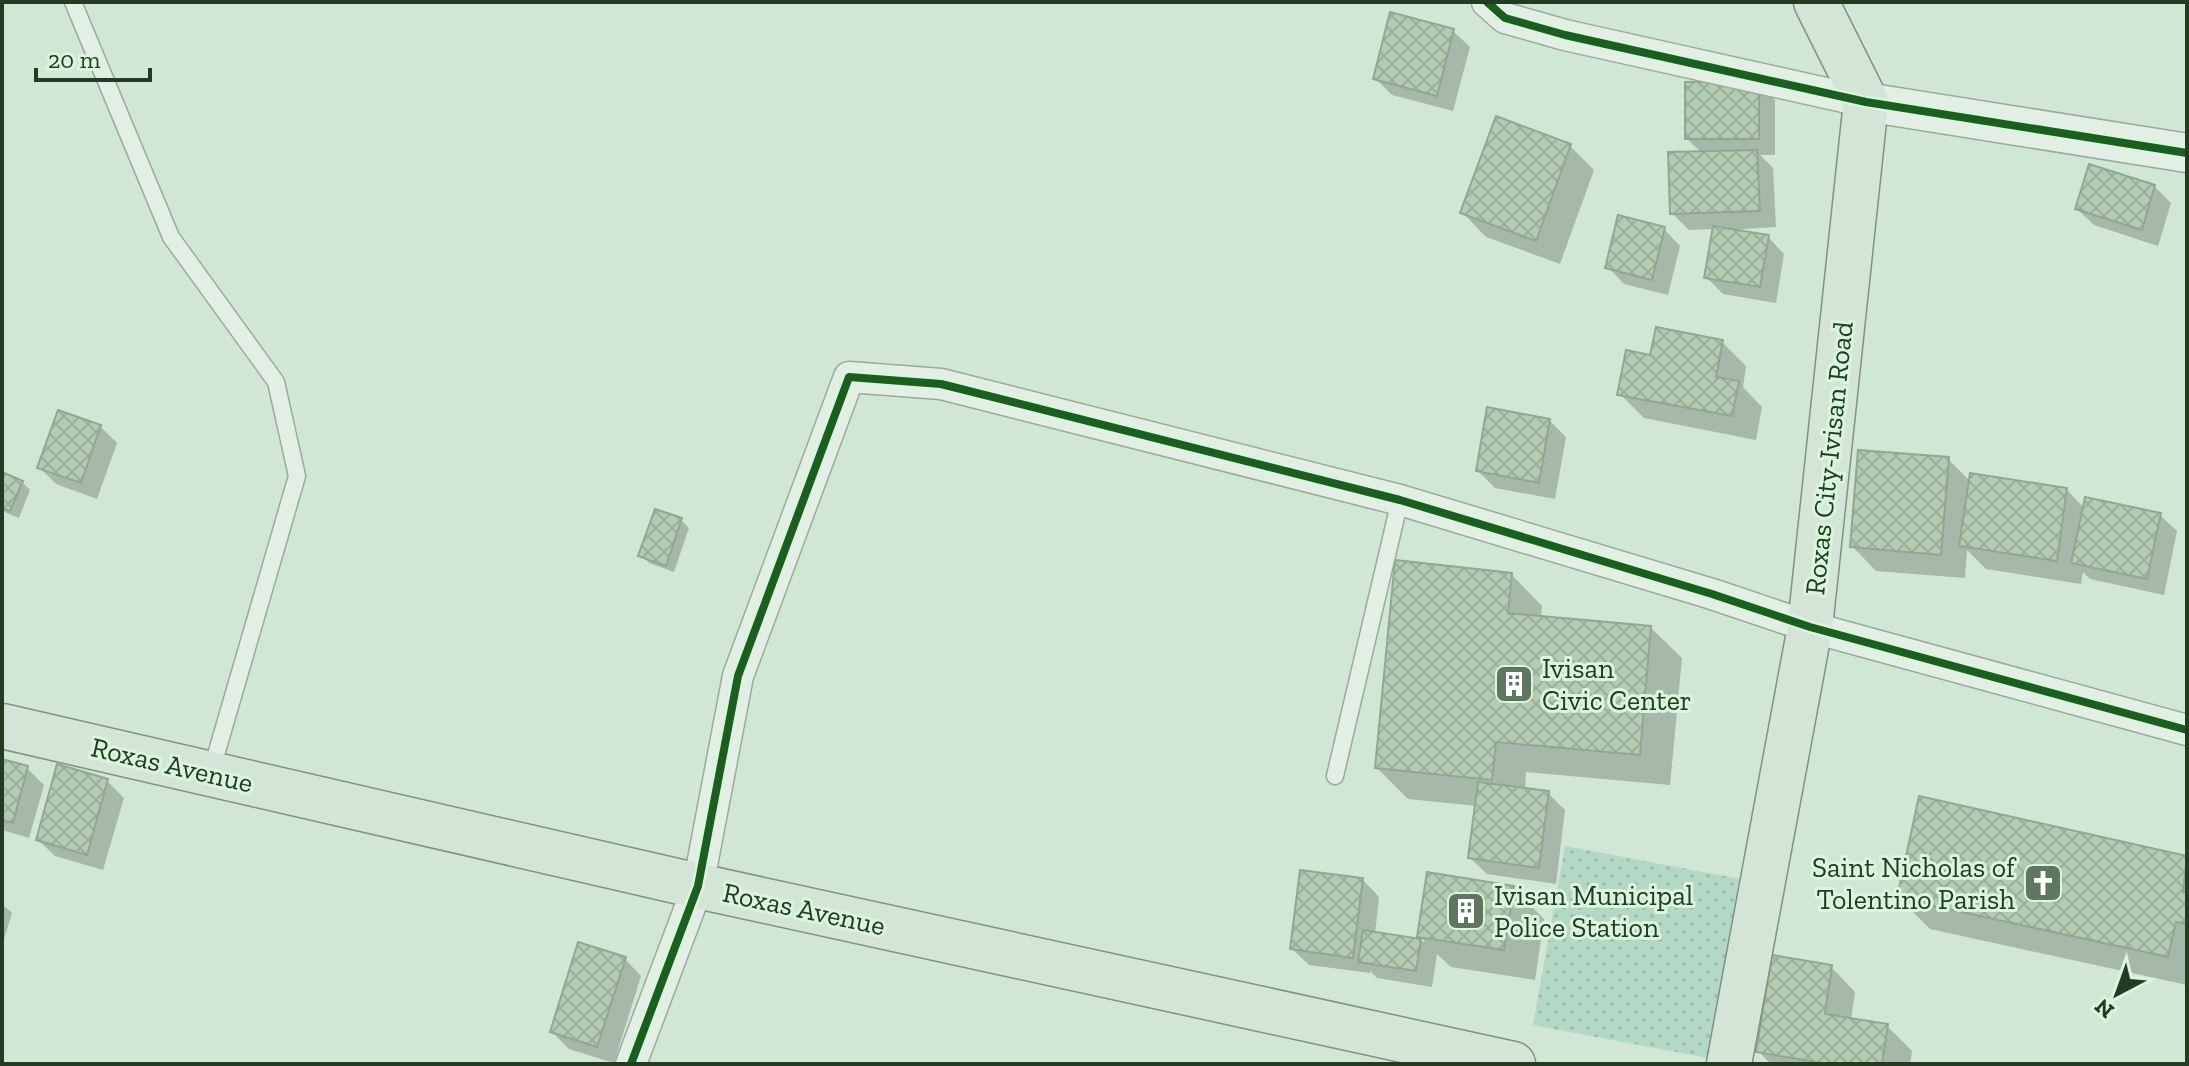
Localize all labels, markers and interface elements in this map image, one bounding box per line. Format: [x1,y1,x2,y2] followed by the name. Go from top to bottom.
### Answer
[36,32,150,82] scale bar
[48,45,101,74] text: 20 m
[1798,320,1860,596] street label: Roxas City-Ivisan Road
[1542,652,1692,717] place label: Ivisan Civic Center
[1493,663,1535,705] building icon: Ivisan Civic Center
[88,730,256,800] street label: Roxas Avenue
[1812,851,2017,916] place label: Saint Nicholas of Tolentino Parish
[2022,862,2064,904] church icon: Saint Nicholas of Tolentino Parish
[720,876,888,942] street label: Roxas Avenue
[1494,879,1693,944] place label: Ivisan Municipal Police Station
[1445,890,1487,932] building icon: Ivisan Municipal Police Station
[2077,954,2157,1034] north arrow
[2089,993,2119,1024] text: N

